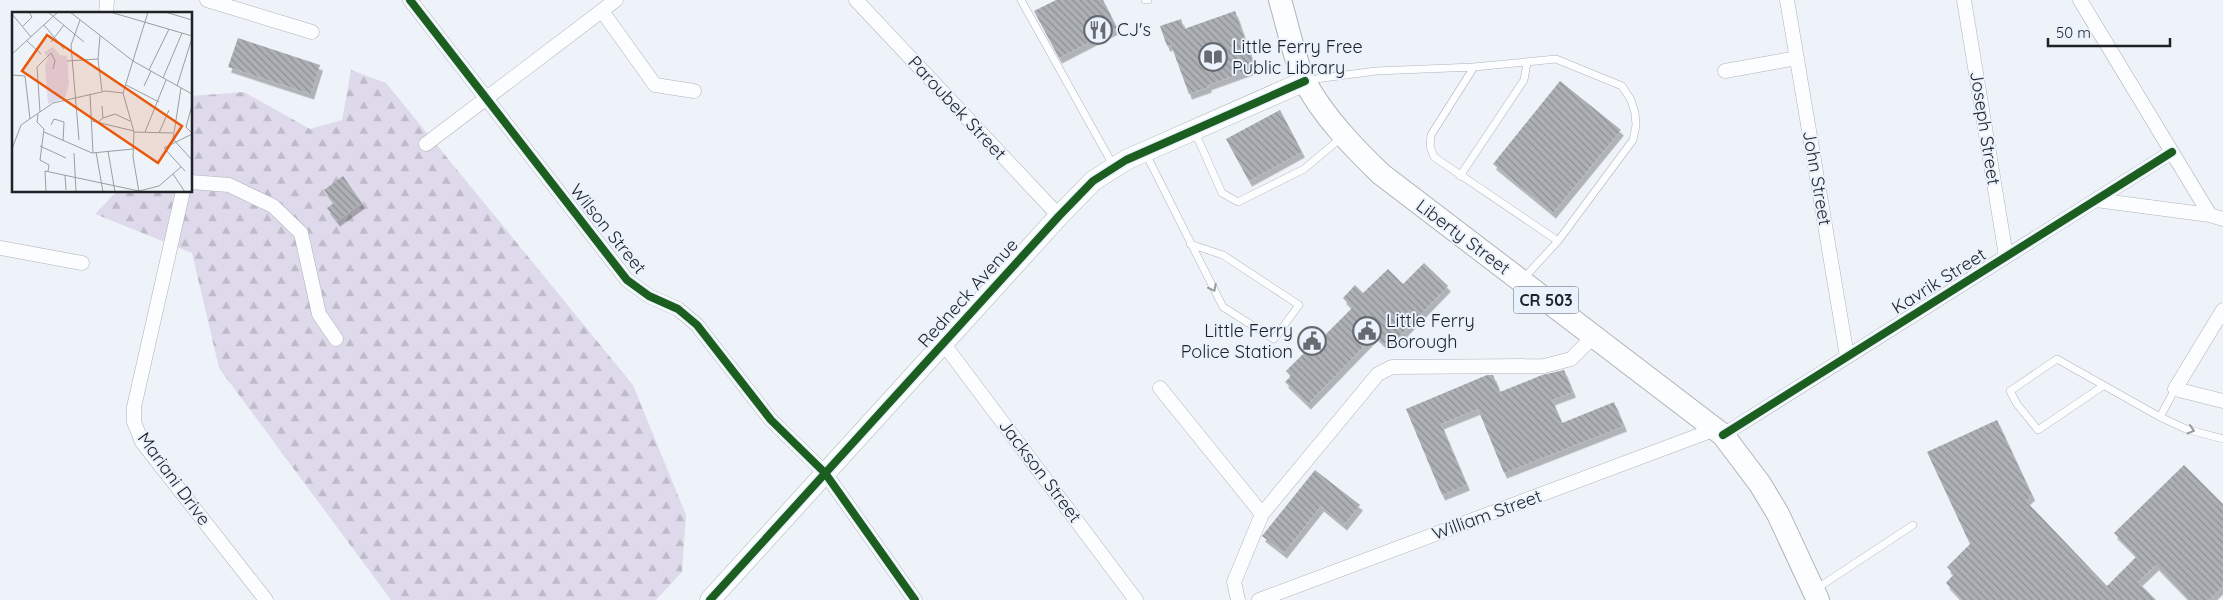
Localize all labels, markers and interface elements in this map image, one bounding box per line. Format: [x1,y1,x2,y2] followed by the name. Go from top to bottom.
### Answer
[12,12,192,192] inset map
[1083,15,1113,45] restaurant icon: CJ's
[2048,15,2170,47] scale bar
[1117,18,1151,41] place label: CJ's
[2056,23,2091,42] text: 50 m
[1232,35,1363,79] place label: Little Ferry Free Public Library
[1198,42,1228,72] library icon: Little Ferry Free Public Library
[903,51,1011,165] street label: Paroubek Street
[1965,69,2006,187] street label: Joseph Street
[1798,129,1837,227] street label: John Street
[565,179,652,278] street label: Wilson Street
[1412,194,1515,279] street label: Liberty Street
[913,233,1023,352] street label: Redneck Avenue
[1887,243,1990,319] street label: Kavrik Street
[1206,282,1216,291] one-way arrow
[1514,286,1578,314] road number: CR 503
[1386,309,1475,353] place label: Little Ferry Borough
[1352,316,1382,346] public building icon: Little Ferry Borough
[1181,319,1293,363] place label: Little Ferry Police Station
[1297,326,1327,356] public building icon: Little Ferry Police Station
[994,414,1087,527] street label: Jackson Street
[2186,424,2194,434] one-way arrow
[133,427,216,530] street label: Mariani Drive
[1429,484,1545,545] street label: William Street

